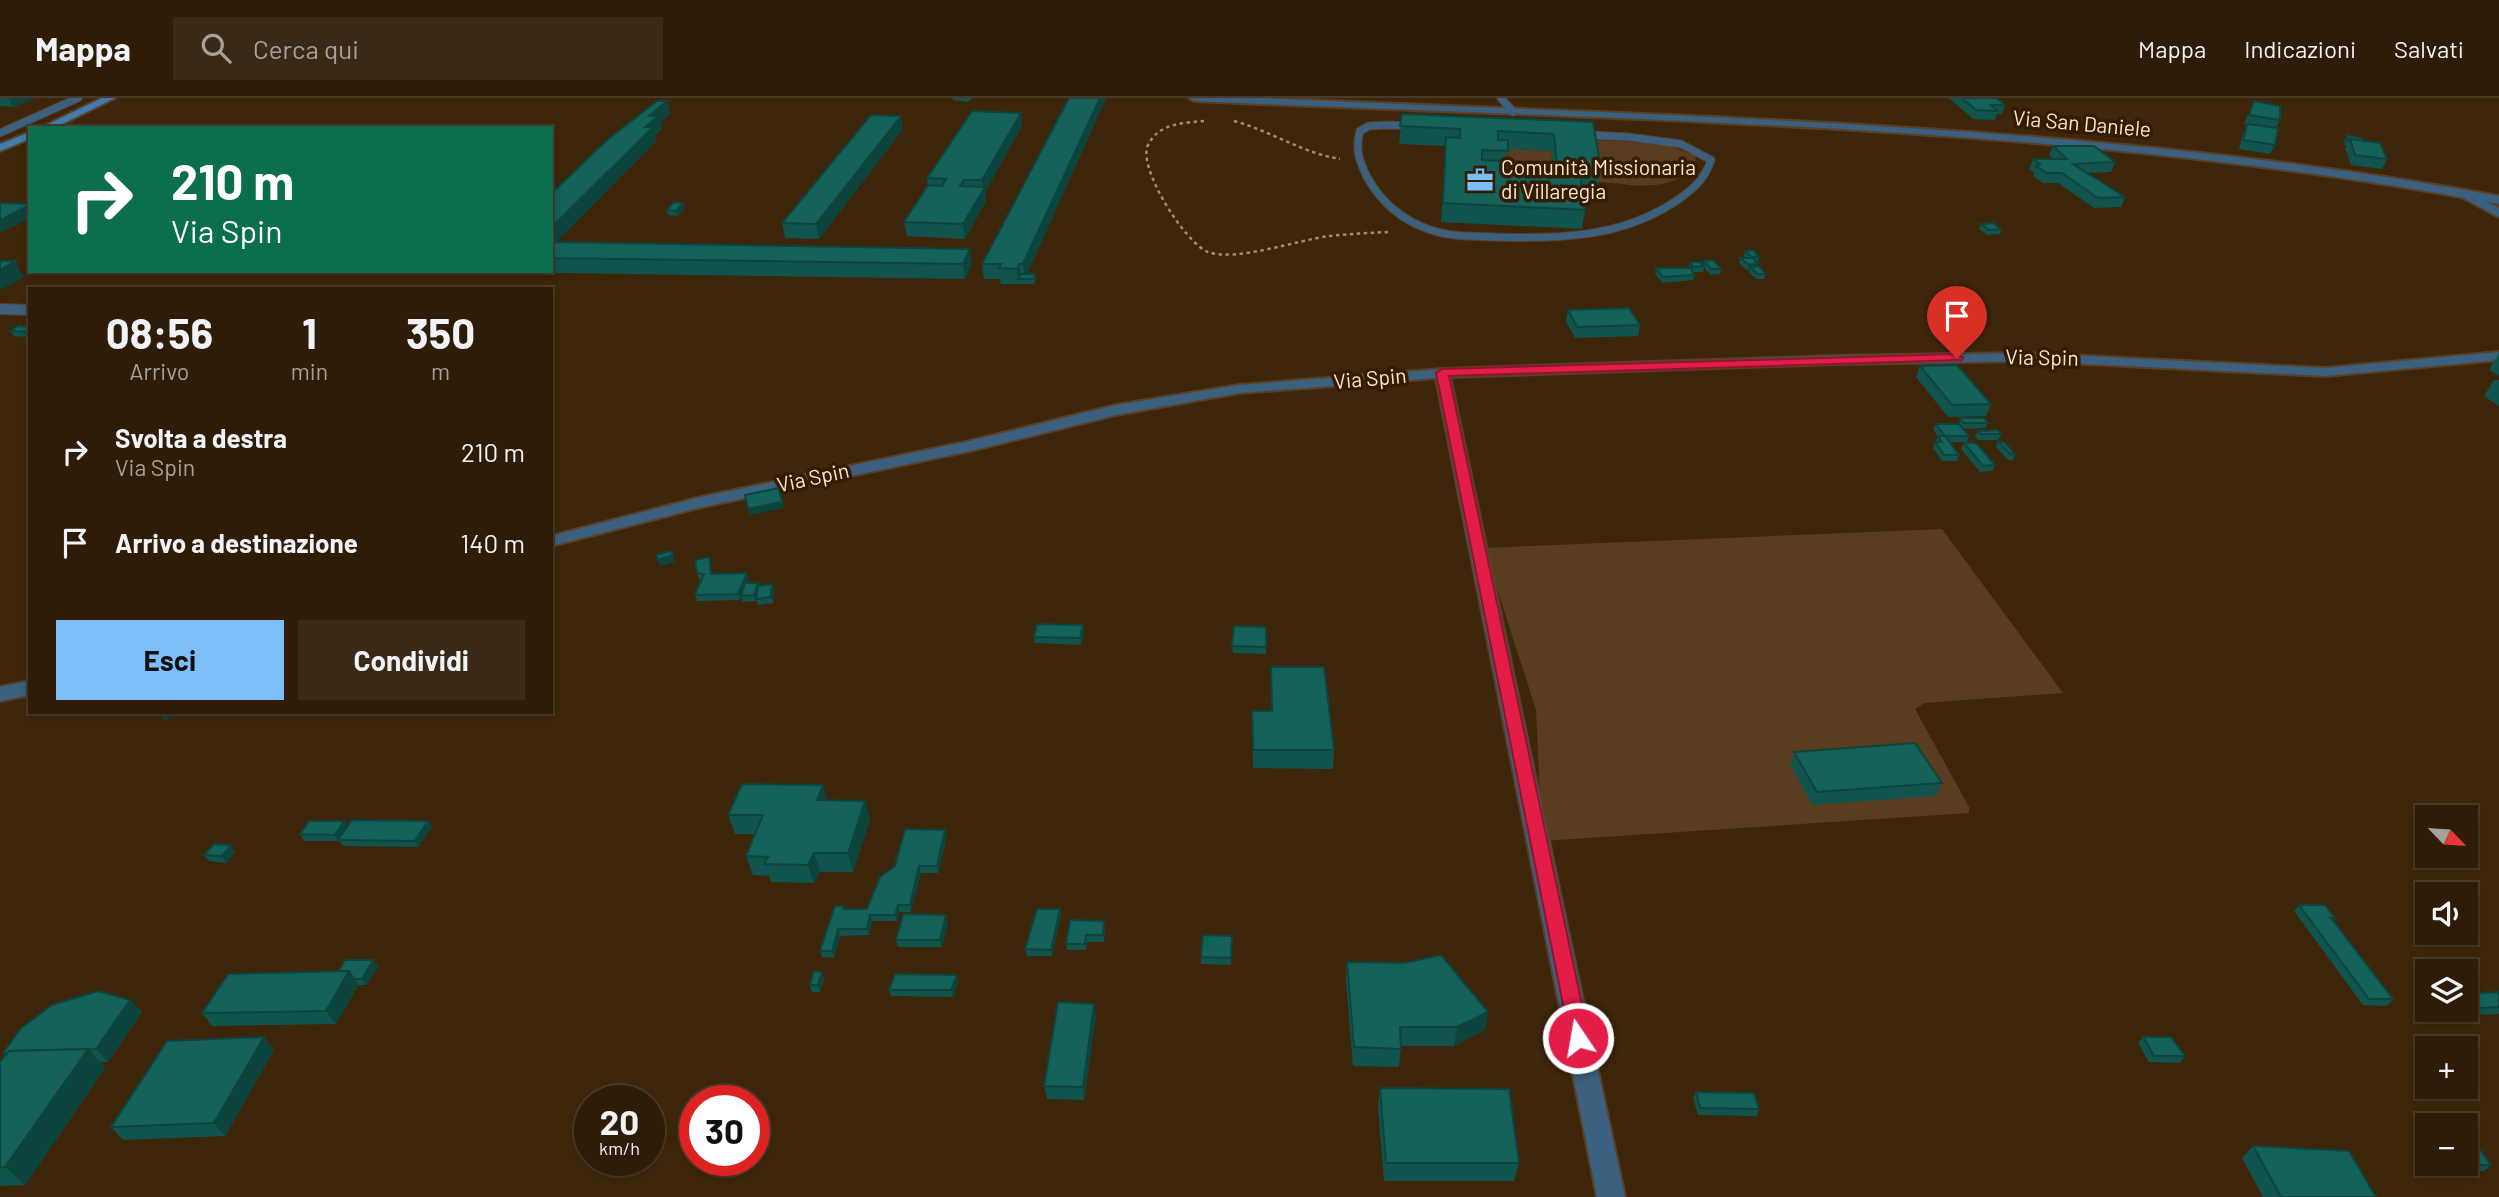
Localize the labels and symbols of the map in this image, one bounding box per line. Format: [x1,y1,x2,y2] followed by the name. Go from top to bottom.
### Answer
[2012,104,2152,141] street label: Via San Daniele
[1501,154,1696,203] place label: Comunità Missionaria di Villaregia
[1465,165,1495,195] office icon: Comunità Missionaria di Villaregia
[1927,286,1987,358] pin
[2005,343,2079,370] street label: Via Spin
[1332,362,1407,393] street label: Via Spin
[774,457,851,496] street label: Via Spin
[2415,805,2478,868] north arrow
[1541,1001,1615,1075] position arrow
[679,1085,770,1176] speed limit sign: 30

